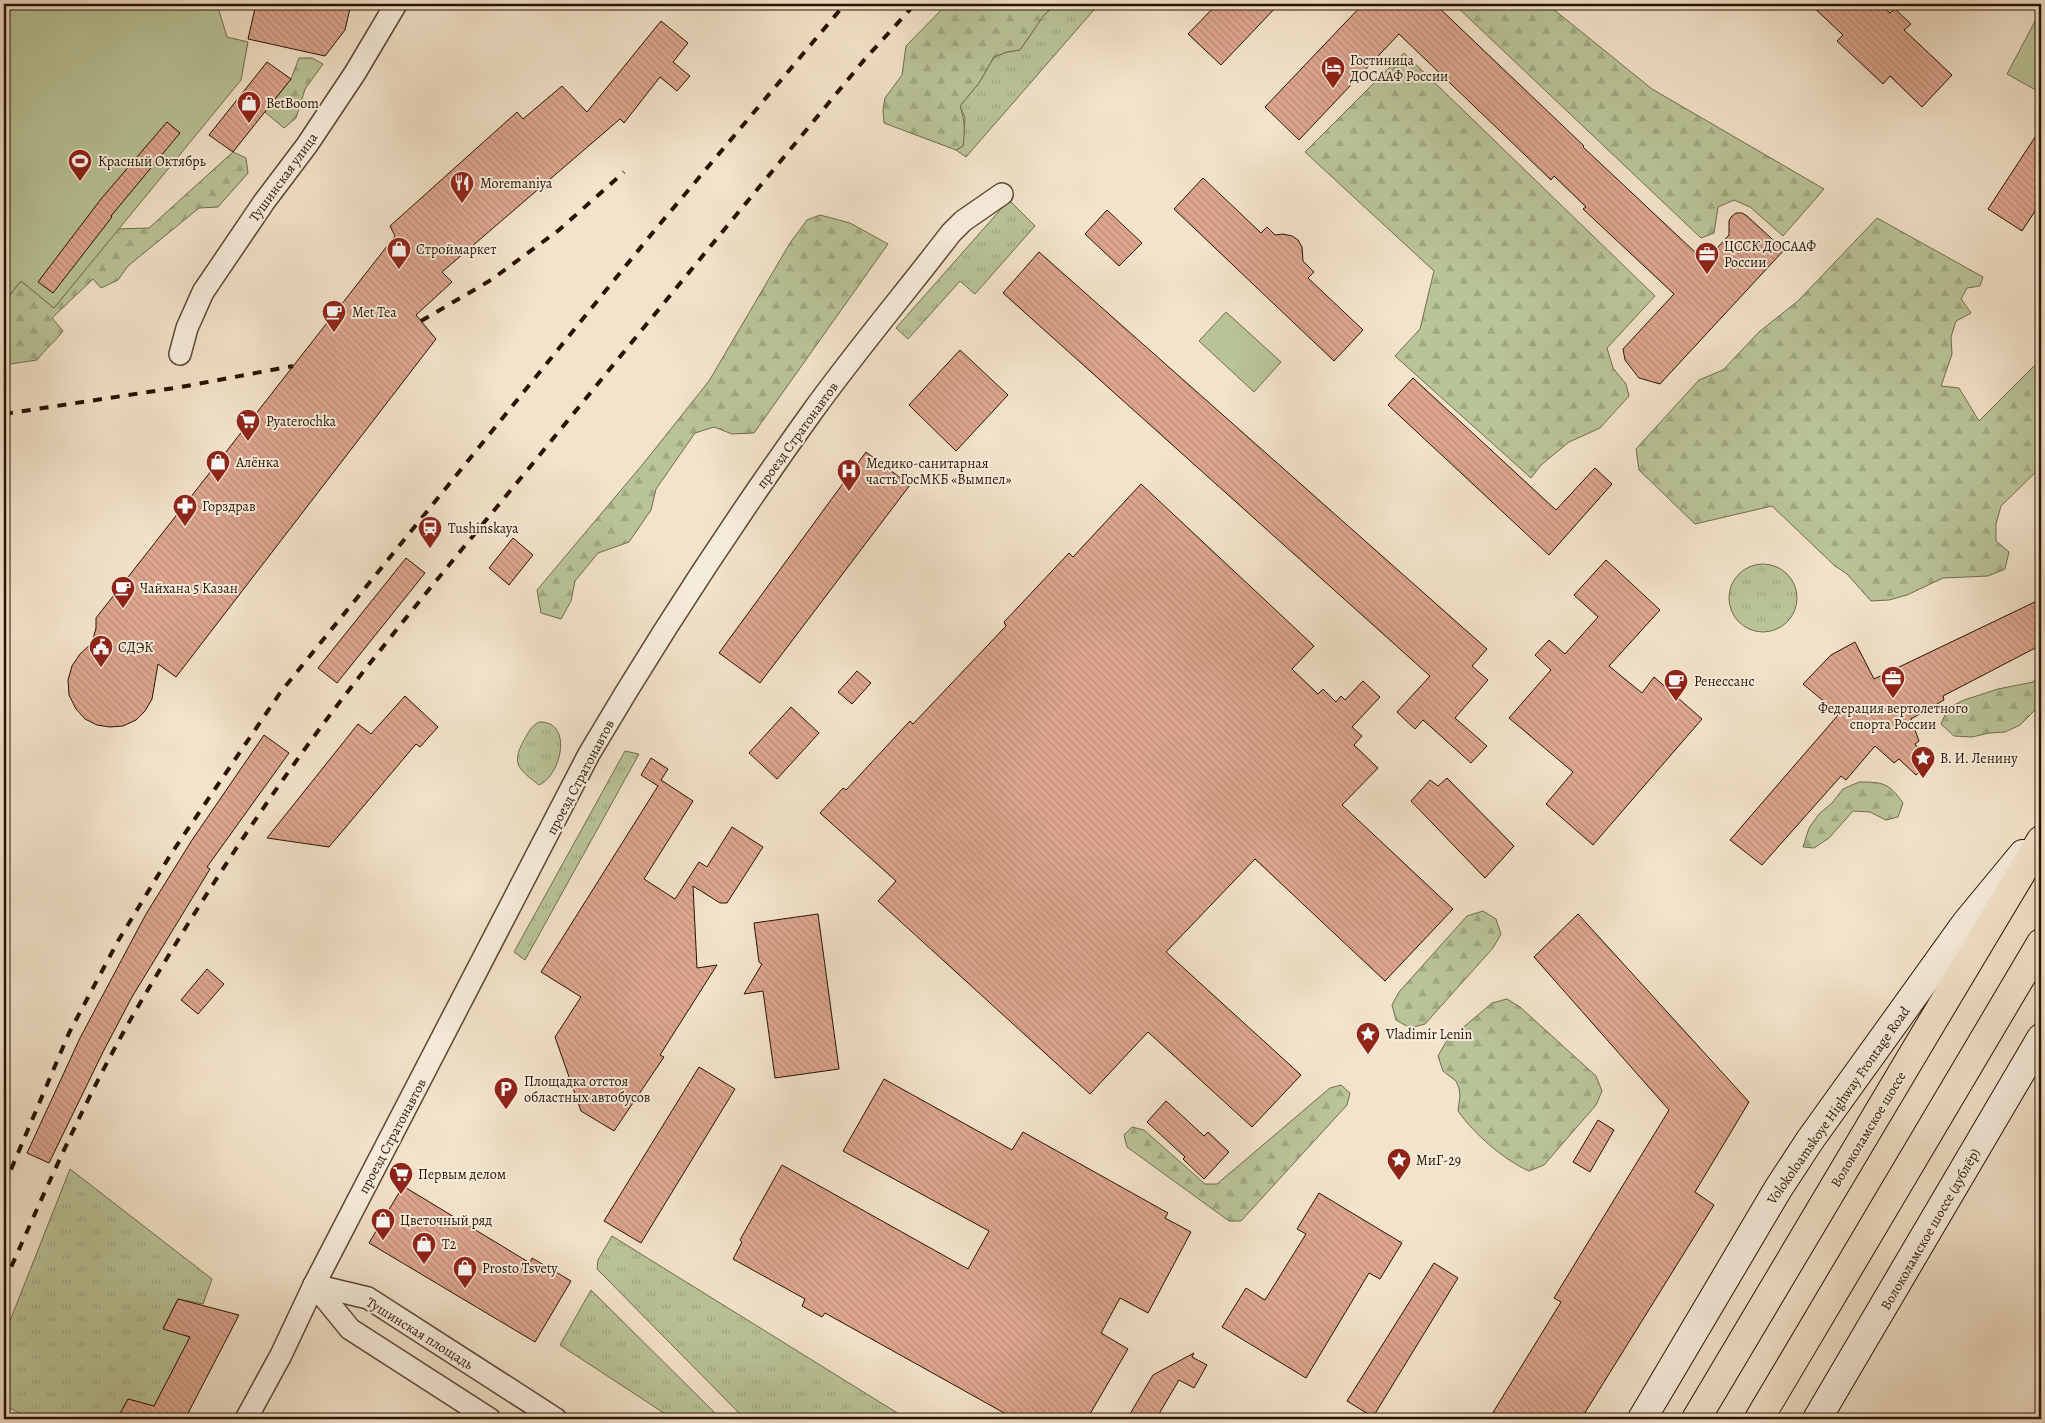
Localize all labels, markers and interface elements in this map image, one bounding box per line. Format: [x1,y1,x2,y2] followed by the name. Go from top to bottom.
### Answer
[1350,51,1448,86] place label: Гостиница ДОСААФ России
[1320,55,1346,89] hotel icon: Гостиница ДОСААФ России
[236,90,262,124] shop icon: BetBoom
[266,94,319,113] place label: BetBoom
[245,128,323,226] street label: Тушинская улица
[67,148,93,182] sports icon: Красный Октябрь
[98,152,206,171] place label: Красный Октябрь
[449,170,475,204] restaurant icon: Moremaniya
[480,174,553,193] place label: Moremaniya
[386,236,412,270] shop icon: Строймаркет
[1724,237,1816,272] place label: ЦССК ДОСААФ России
[416,240,496,259] place label: Строймаркет
[1694,241,1720,275] office icon: ЦССК ДОСААФ России
[321,299,347,333] cafe icon: Met Tea
[352,303,397,322] place label: Met Tea
[752,378,843,493] street label: проезд Стратонавтов
[235,408,261,442] supermarket icon: Pyaterochka
[266,412,337,431] place label: Pyaterochka
[205,449,231,483] shop icon: Алёнка
[235,453,280,472] place label: Алёнка
[866,454,1012,489] place label: Медико-санитарная часть ГосМКБ «Вымпел»
[836,458,862,492] hospital icon: Медико-санитарная часть ГосМКБ «Вымпел»
[172,493,198,527] pharmacy icon: Горздрав
[202,497,256,516] place label: Горздрав
[417,515,443,549] station icon: Tushinskaya
[448,519,519,538] place label: Tushinskaya
[110,575,136,609] cafe icon: Чайхана 5 Казан
[140,579,238,598] place label: Чайхана 5 Казан
[88,634,114,668] public building icon: СДЭК
[118,638,153,657] place label: СДЭК
[1880,665,1906,699] office icon: Федерация вертолетного спорта России
[1663,668,1689,702] cafe icon: Ренессанс
[1694,672,1754,691] place label: Ренессанс
[1818,699,1968,734] place label: Федерация вертолетного спорта России
[542,716,619,838] street label: проезд Стратонавтов
[1910,745,1936,779] place icon: В. И. Ленину
[1940,749,2018,768] place label: В. И. Ленину
[1762,1002,1915,1209] street label: Volokoloamskoye Highway Frontage Road
[1355,1021,1381,1055] place icon: Vladimir Lenin
[1385,1025,1473,1044] place label: Vladimir Lenin
[1826,1068,1911,1191] street label: Волоколамское шоссе
[524,1072,651,1107] place label: Площадка отстоя областных автобусов
[354,1075,431,1197] street label: проезд Стратонавтов
[493,1076,519,1110] parking icon: Площадка отстоя областных автобусов
[1876,1145,1985,1314] street label: Волоколамское шоссе (дублёр)
[1386,1147,1412,1181] place icon: МиГ-29
[1416,1151,1461,1170] place label: МиГ-29
[388,1161,414,1195] supermarket icon: Первым делом
[418,1165,506,1184] place label: Первым делом
[370,1207,396,1241] shop icon: Цветочный ряд
[400,1211,492,1230] place label: Цветочный ряд
[411,1231,437,1265] shop icon: T2
[442,1235,457,1254] place label: T2
[452,1255,478,1289] shop icon: Prosto Tsvety
[482,1259,558,1278] place label: Prosto Tsvety
[363,1293,477,1374] street label: Тушинская площадь

